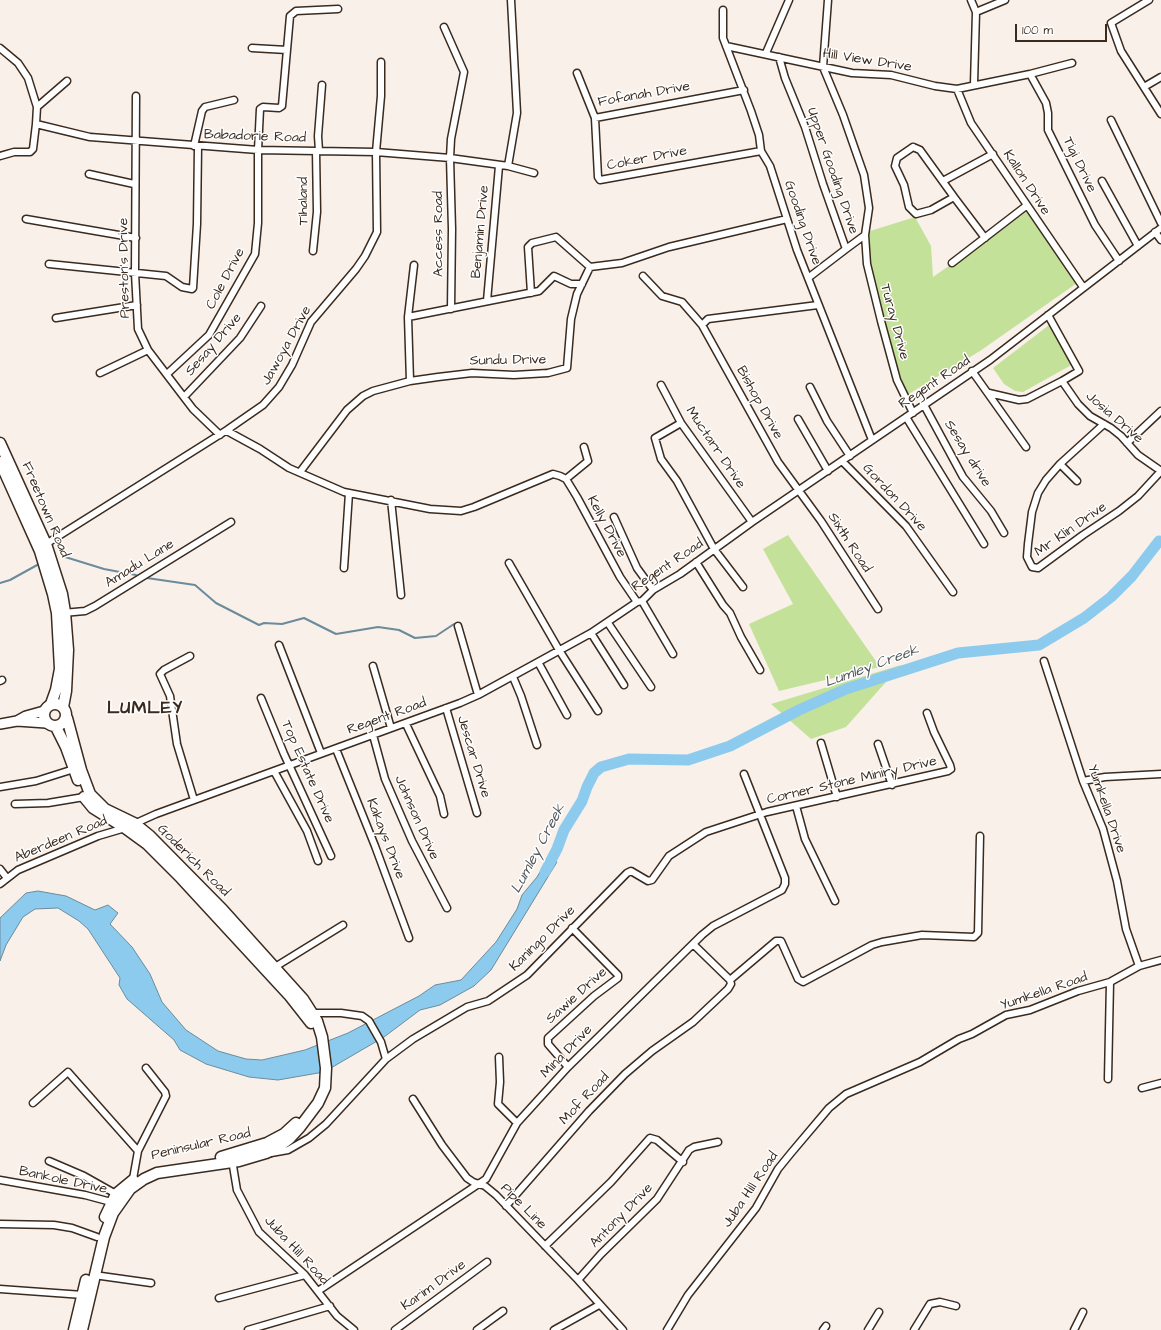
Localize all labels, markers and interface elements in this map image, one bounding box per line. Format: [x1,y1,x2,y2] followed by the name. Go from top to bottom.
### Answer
[1017,16,1109,42] scale bar
[1022,22,1053,39] text: 100 m
[821,46,913,76] street label: Hill View Drive
[597,79,691,111] street label: Fofanah Drive
[802,106,862,236] street label: Upper Gooding Drive
[204,127,306,147] street label: Babadorie Road
[1058,135,1100,195] street label: Tigi Drive
[606,143,688,175] street label: Coker Drive
[999,147,1053,219] street label: Kallon Drive
[296,177,312,225] street label: Tihaland
[780,179,824,267] street label: Gooding Drive
[469,185,493,279] street label: Benjamin Drive
[431,191,447,277] street label: Access Road
[116,218,134,318] street label: Preston's Drive
[203,246,249,312] street label: Cole Drive
[876,282,912,362] street label: Turay Drive
[258,303,316,389] street label: Jawoya Drive
[182,310,246,380] street label: Sesay Drive
[469,352,547,370] street label: Sundu Drive
[896,353,974,413] street label: Regent Road
[732,363,786,443] street label: Bishop Drive
[1082,388,1146,448] street label: Josia Drive
[681,404,749,492] street label: Muctarr Drive
[940,417,994,491] street label: Sesay drive
[17,460,73,560] street label: Freetown Road
[858,461,930,535] street label: Gordon Drive
[583,493,629,561] street label: Kelly Drive
[1032,499,1110,561] street label: Mr Klin Drive
[823,510,875,576] street label: Sixth Road
[102,536,178,592] street label: Amadu Lane
[629,536,707,596] street label: Regent Road
[823,642,921,692] water label: Lumley Creek
[345,695,429,739] street label: Regent Road
[107,698,183,720] district label: LUMLEY
[453,714,493,800] street label: Jescar Drive
[277,718,337,826] street label: Top Estate Drive
[765,753,939,809] street label: Corner Stone Miniry Drive
[1083,763,1129,855] street label: Yumkella Drive
[390,773,442,863] street label: Johnson Drive
[362,796,408,882] street label: Kakays Drive
[508,801,570,897] water label: Lumley Creek
[12,813,110,867] street label: Aberdeen Road
[153,821,233,901] street label: Goderich Road
[507,903,579,975] street label: Kaningo Drive
[543,964,611,1028] street label: Sawie Drive
[998,969,1090,1015] street label: Yumkella Road
[538,1022,596,1082] street label: Mina Drive
[557,1069,613,1129] street label: Mof Road
[150,1125,252,1165] street label: Peninsular Road
[719,1149,783,1231] street label: Juba Hill Road
[17,1163,109,1199] street label: Bankole Drive
[496,1180,550,1234] street label: Pipe Line
[587,1180,657,1252] street label: Antony Drive
[260,1213,332,1289] street label: Juba Hill Road
[398,1257,470,1315] street label: Karim Drive

